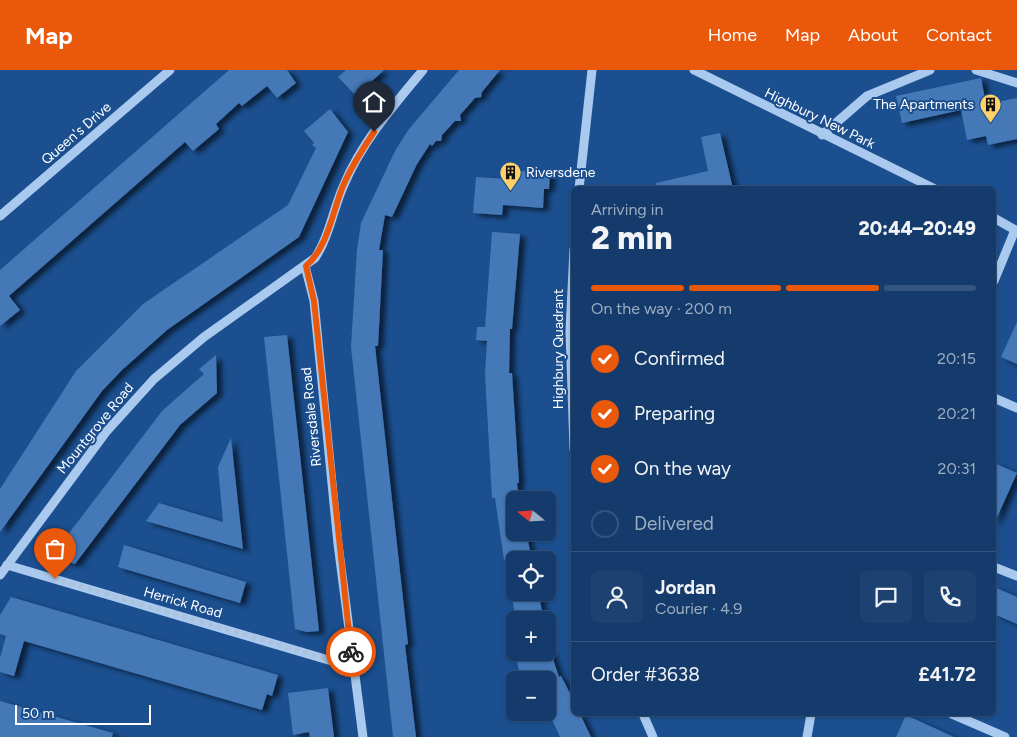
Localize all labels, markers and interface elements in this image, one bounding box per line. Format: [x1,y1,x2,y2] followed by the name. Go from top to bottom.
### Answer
[25,21,73,50] text: Map
[708,24,757,46] text: Home
[785,24,820,46] text: Map
[848,24,898,46] text: About
[926,24,992,46] text: Contact
[353,81,395,132] pin
[762,84,878,153] street label: Highbury New Park
[360,88,388,116] icon: home
[978,92,1002,123] building icon: The Apartments
[873,96,974,113] place label: The Apartments
[38,98,115,168] street label: Queen's Drive
[498,160,522,191] building icon: Riversdene
[526,164,596,181] place label: Riversdene
[591,200,663,219] text: Arriving in
[859,217,976,240] text: 20:44–20:49
[591,219,673,257] text: 2 min
[550,289,567,409] street label: Highbury Quadrant
[591,299,732,318] text: On the way · 200 m
[591,345,619,373] icon: check
[634,347,725,370] text: Confirmed
[937,349,976,368] text: 20:15
[298,366,325,467] street label: Riversdale Road
[53,379,137,477] street label: Mountgrove Road
[591,400,619,428] icon: check
[634,402,715,425] text: Preparing
[937,404,976,423] text: 20:21
[591,455,619,483] icon: check
[634,457,731,480] text: On the way
[937,459,976,478] text: 20:31
[506,491,556,541] north arrow
[506,491,556,721] map controls
[634,512,714,535] text: Delivered
[34,528,76,579] pin
[41,535,69,563] icon: bag
[506,551,556,601] button: locate
[591,571,643,623] button: person
[860,571,912,623] button: chat
[924,571,976,623] button: phone
[655,576,716,599] text: Jordan
[142,583,224,622] street label: Herrick Road
[655,599,742,618] text: Courier · 4.9
[506,611,556,661] button: +
[326,627,376,677] courier
[337,638,365,666] icon: bike
[591,663,700,686] text: Order #3638
[918,663,976,686] text: £41.72
[506,671,556,721] button: −
[15,702,151,725] scale bar
[22,705,54,722] text: 50 m

